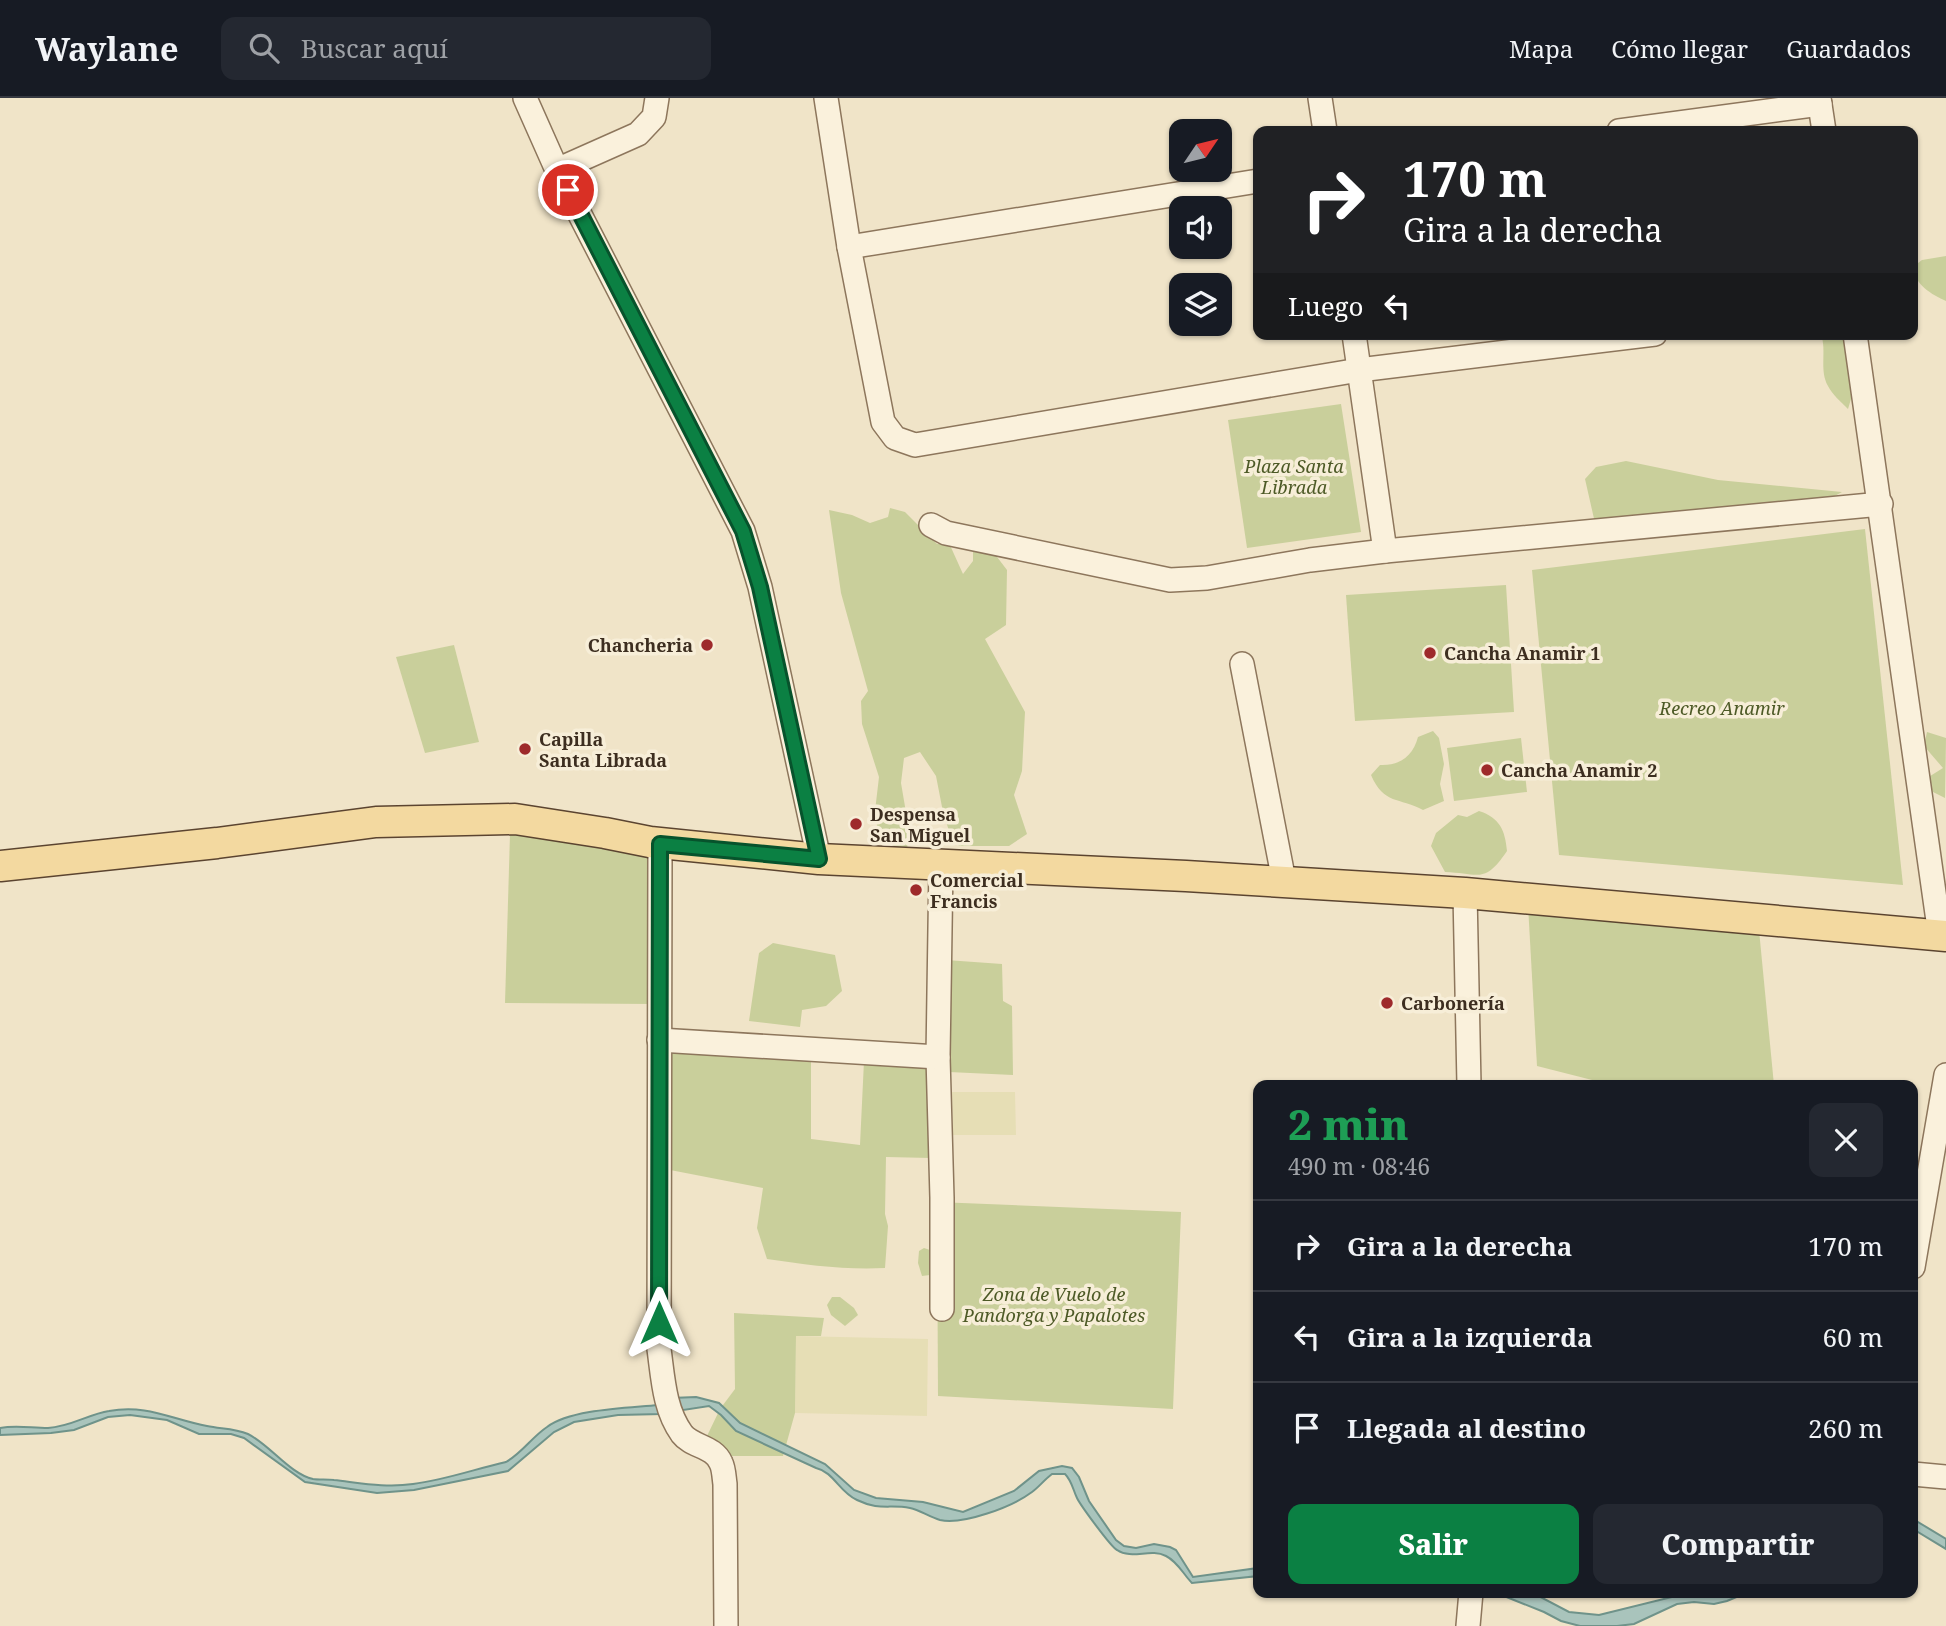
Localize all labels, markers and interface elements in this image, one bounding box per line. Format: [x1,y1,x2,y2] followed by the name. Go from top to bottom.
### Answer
[221,17,711,80] search box
[35,26,179,71] text: Waylane
[245,29,283,67] icon: search
[301,30,448,66] text: Buscar aquí
[1509,32,1573,65] text: Mapa
[1611,32,1748,65] text: Cómo llegar
[1786,32,1911,65] text: Guardados
[1169,119,1232,182] north arrow
[1169,119,1232,336] map controls
[1403,145,1547,211] text: 170 m
[1288,154,1379,245] icon: right
[538,160,598,220] pin
[549,171,587,209] icon: arrive
[1169,196,1232,259] button: sound
[1403,208,1663,251] text: Gira a la derecha
[1169,273,1232,336] button: layers
[1378,287,1416,325] icon: left
[1288,288,1364,324] text: Luego
[1243,454,1344,499] park label: Plaza Santa Librada
[588,633,693,657] place label: Chancheria
[699,637,715,653] marker: Chancheria
[1444,641,1601,665] place label: Cancha Anamir 1
[1422,645,1438,661] marker: Cancha Anamir 1
[1658,696,1785,720] park label: Recreo Anamir
[539,727,667,772] place label: Capilla Santa Librada
[517,741,533,757] marker: Capilla Santa Librada
[1501,758,1658,782] place label: Cancha Anamir 2
[1479,762,1495,778] marker: Cancha Anamir 2
[870,802,971,847] place label: Despensa San Miguel
[848,816,864,832] marker: Despensa San Miguel
[930,868,1024,913] place label: Comercial Francis
[908,882,924,898] marker: Comercial Francis
[1401,991,1505,1015] place label: Carbonería
[1379,995,1395,1011] marker: Carbonería
[1288,1095,1409,1152] text: 2 min
[1809,1103,1883,1177] button: close
[1288,1150,1430,1182] text: 490 m · 08:46
[1288,1227,1326,1265] icon: right
[1347,1228,1572,1264] text: Gira a la derecha
[1808,1228,1883,1264] text: 170 m
[962,1282,1145,1327] park label: Zona de Vuelo de Pandorga y Papalotes
[622,1286,696,1360] position arrow
[1288,1318,1326,1356] icon: left
[1347,1319,1593,1355] text: Gira a la izquierda
[1823,1319,1883,1355] text: 60 m
[1288,1409,1326,1447] icon: arrive
[1347,1410,1586,1446] text: Llegada al destino
[1808,1410,1883,1446] text: 260 m
[1288,1504,1579,1584] button: Salir
[1593,1504,1883,1584] button: Compartir

